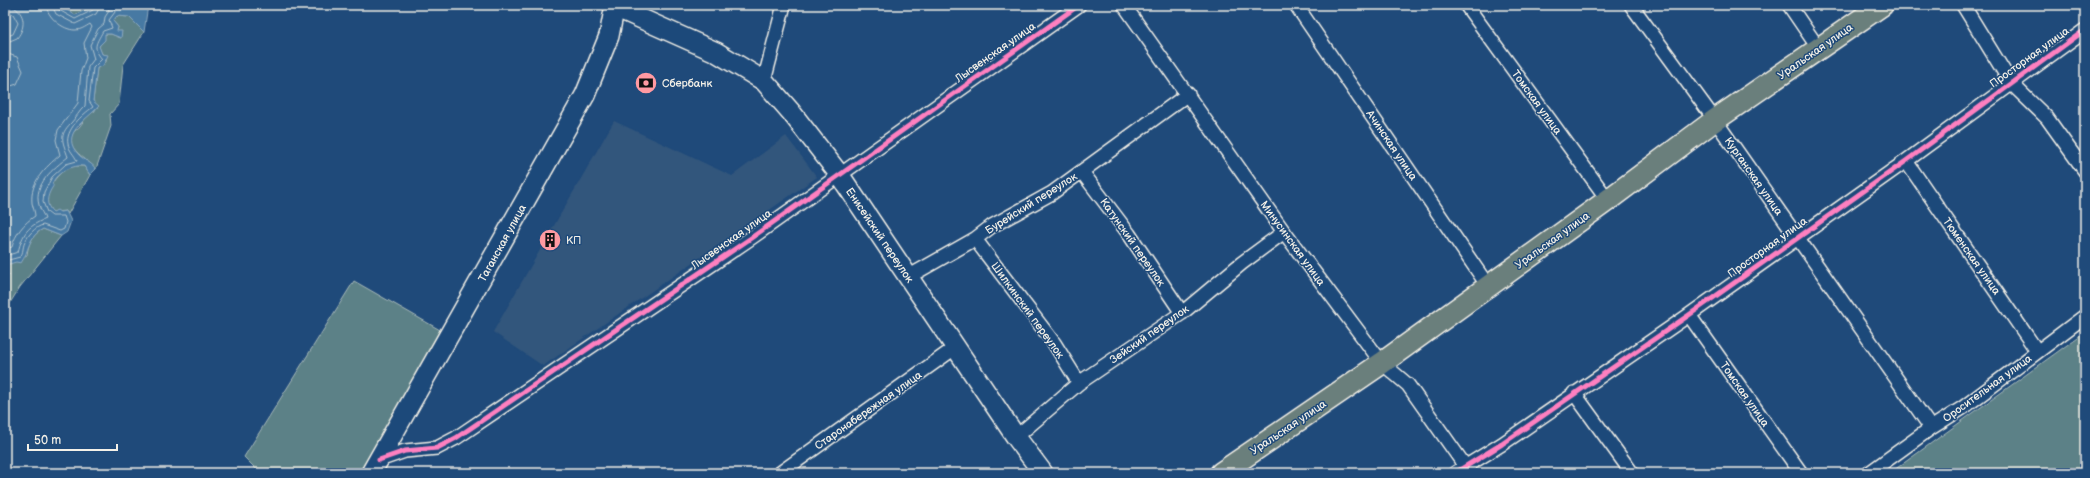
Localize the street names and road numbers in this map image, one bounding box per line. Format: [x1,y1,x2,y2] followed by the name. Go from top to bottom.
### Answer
[952,19,1039,86] street label: Лысвенская улица
[1775,20,1856,82] street label: Уральская улица
[1987,24,2072,90] street label: Просторная улица
[1509,68,1565,137] street label: Томская улица
[1363,107,1420,183] street label: Ачинская улица
[1722,135,1786,218] street label: Курганская улица
[983,170,1080,237] street label: Бурейский переулок
[843,185,916,285] street label: Енисейский переулок
[1097,196,1168,289] street label: Катунский переулок
[1258,198,1328,289] street label: Минусинская улица
[476,202,529,284] street label: Таганская улица
[688,206,775,273] street label: Лысвенская улица
[1513,209,1592,272] street label: Уральская улица
[1725,214,1810,280] street label: Просторная улица
[1940,215,2003,298] street label: Тюменская улица
[988,260,1067,361] street label: Шилкинский переулок
[1107,302,1191,366] street label: Зейский переулок
[1940,352,2035,425] street label: Оросительная улица
[1717,359,1772,430] street label: Томская улица
[812,368,925,452] street label: Старонабережная улица
[1248,397,1329,458] street label: Уральская улица

